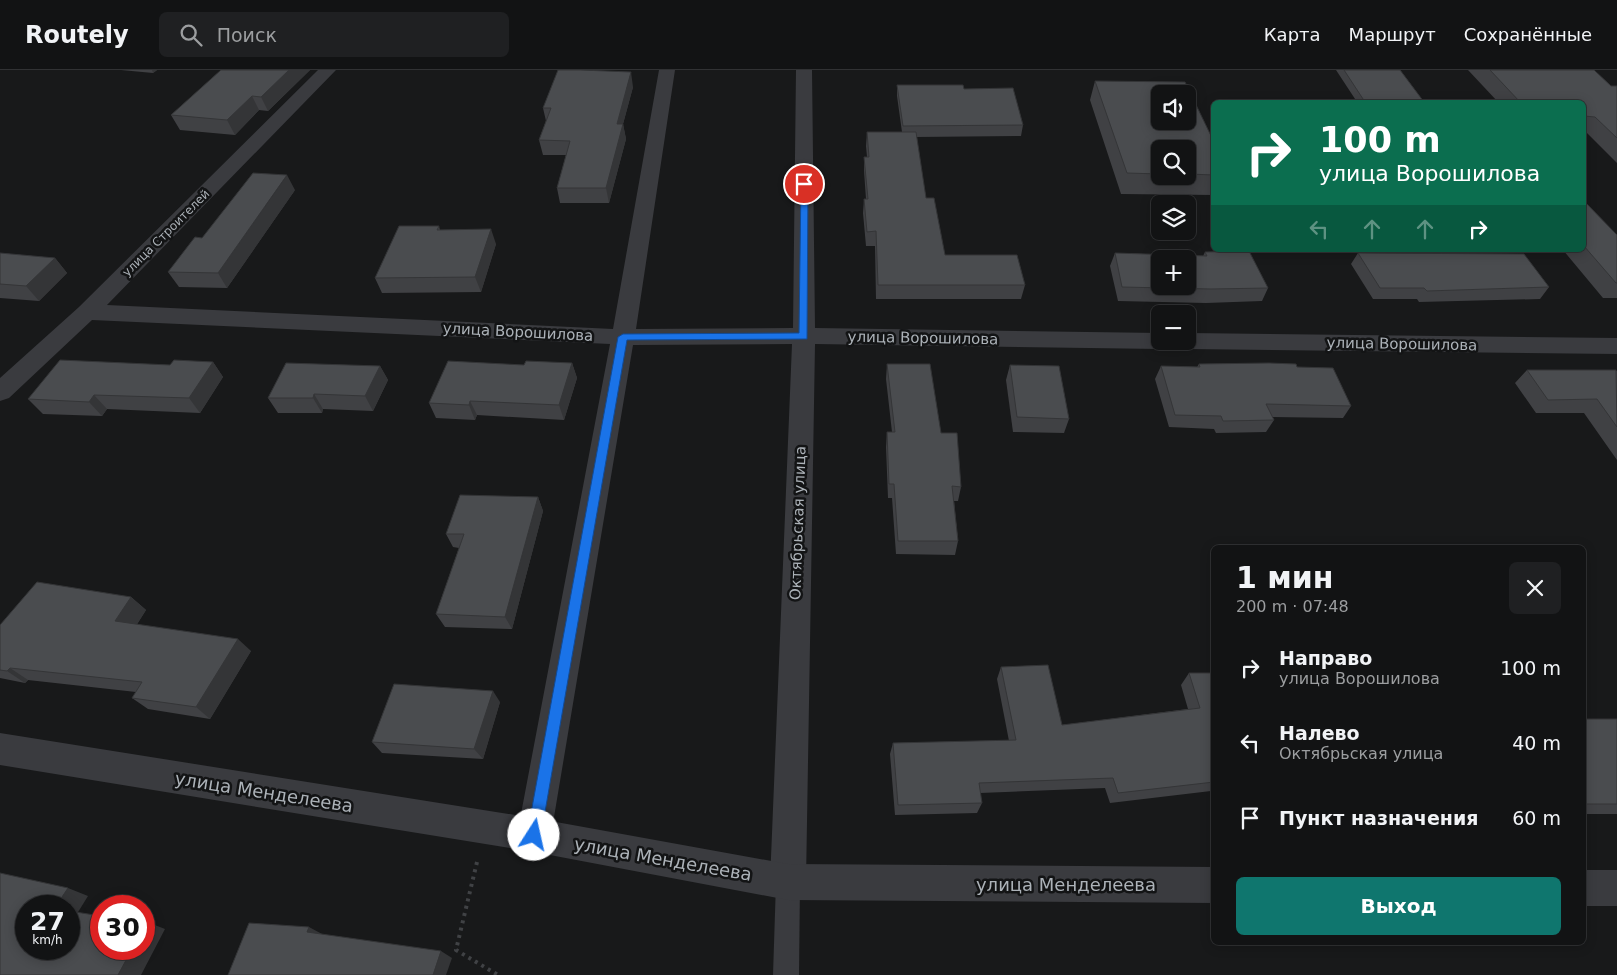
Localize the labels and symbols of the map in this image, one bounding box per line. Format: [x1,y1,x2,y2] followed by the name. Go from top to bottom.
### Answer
[783,163,825,205] pin
[120,187,212,279] street label: улица Строителей
[442,319,594,345] street label: улица Ворошилова
[847,328,999,348] street label: улица Ворошилова
[1326,334,1478,354] street label: улица Ворошилова
[786,446,810,600] street label: Октябрьская улица
[173,768,355,816] street label: улица Менделеева
[507,808,559,860] position arrow
[573,833,753,885] street label: улица Менделеева
[976,874,1156,895] street label: улица Менделеева
[90,895,155,960] speed limit sign: 30

